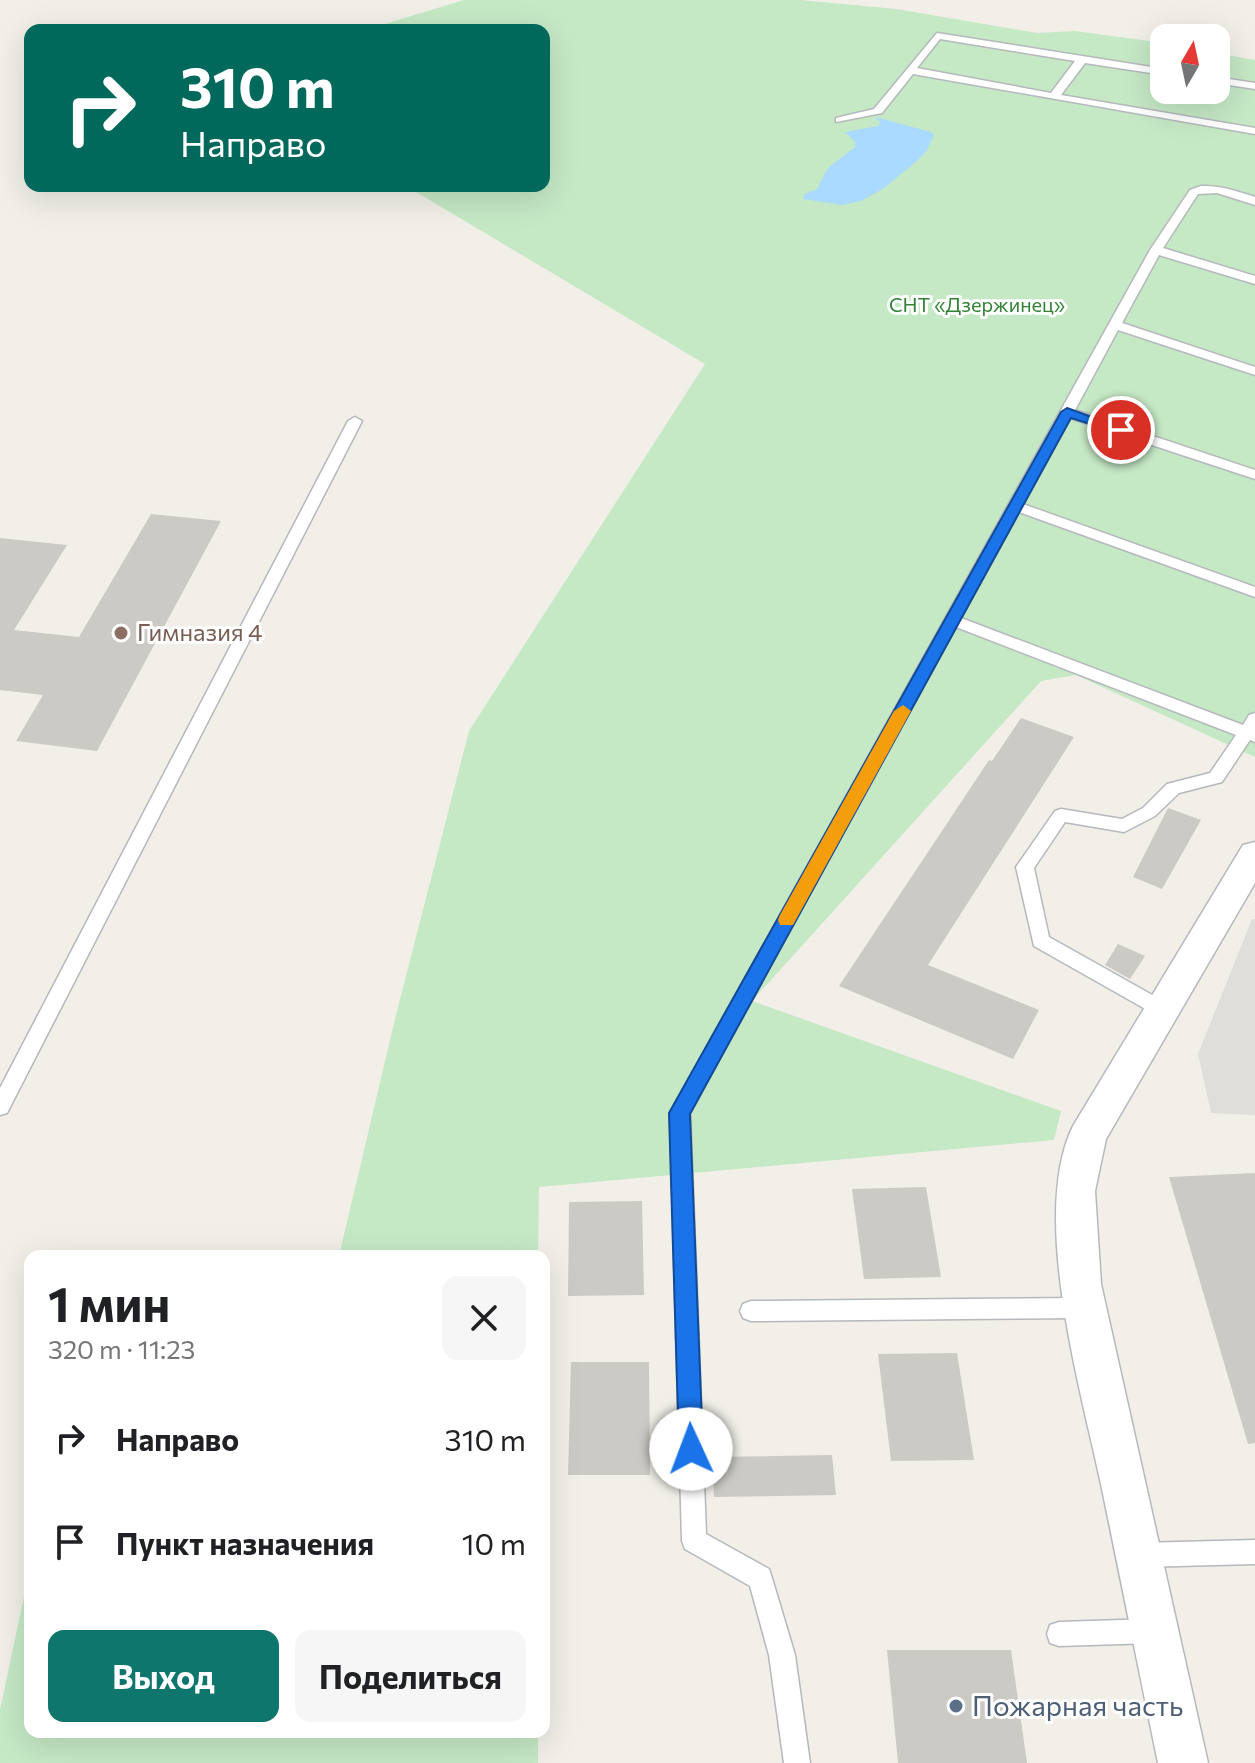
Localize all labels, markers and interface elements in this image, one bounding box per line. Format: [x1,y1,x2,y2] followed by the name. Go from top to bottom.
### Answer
[1150,24,1230,104] north arrow
[1150,24,1230,104] map controls
[180,51,335,120] text: 310 m
[48,56,152,160] icon: right
[180,120,326,164] text: Направо
[889,292,1065,316] park label: СНТ «Дзержинец»
[1087,396,1155,464] pin
[1099,408,1143,452] icon: arrive
[137,617,263,646] place label: Гимназия 4
[112,624,130,642] marker: Гимназия 4
[48,1273,170,1332] text: 1 мин
[442,1276,526,1360] button: close
[48,1333,195,1364] text: 320 m · 11:23
[649,1407,733,1491] position arrow
[48,1416,92,1460] icon: right
[116,1420,239,1457] text: Направо
[445,1420,526,1457] text: 310 m
[48,1520,92,1564] icon: arrive
[116,1524,374,1561] text: Пункт назначения
[462,1524,526,1561] text: 10 m
[48,1630,279,1722] button: Выход
[295,1630,526,1722] button: Поделиться
[972,1688,1183,1722] place label: Пожарная часть
[947,1697,965,1715] marker: Пожарная часть

